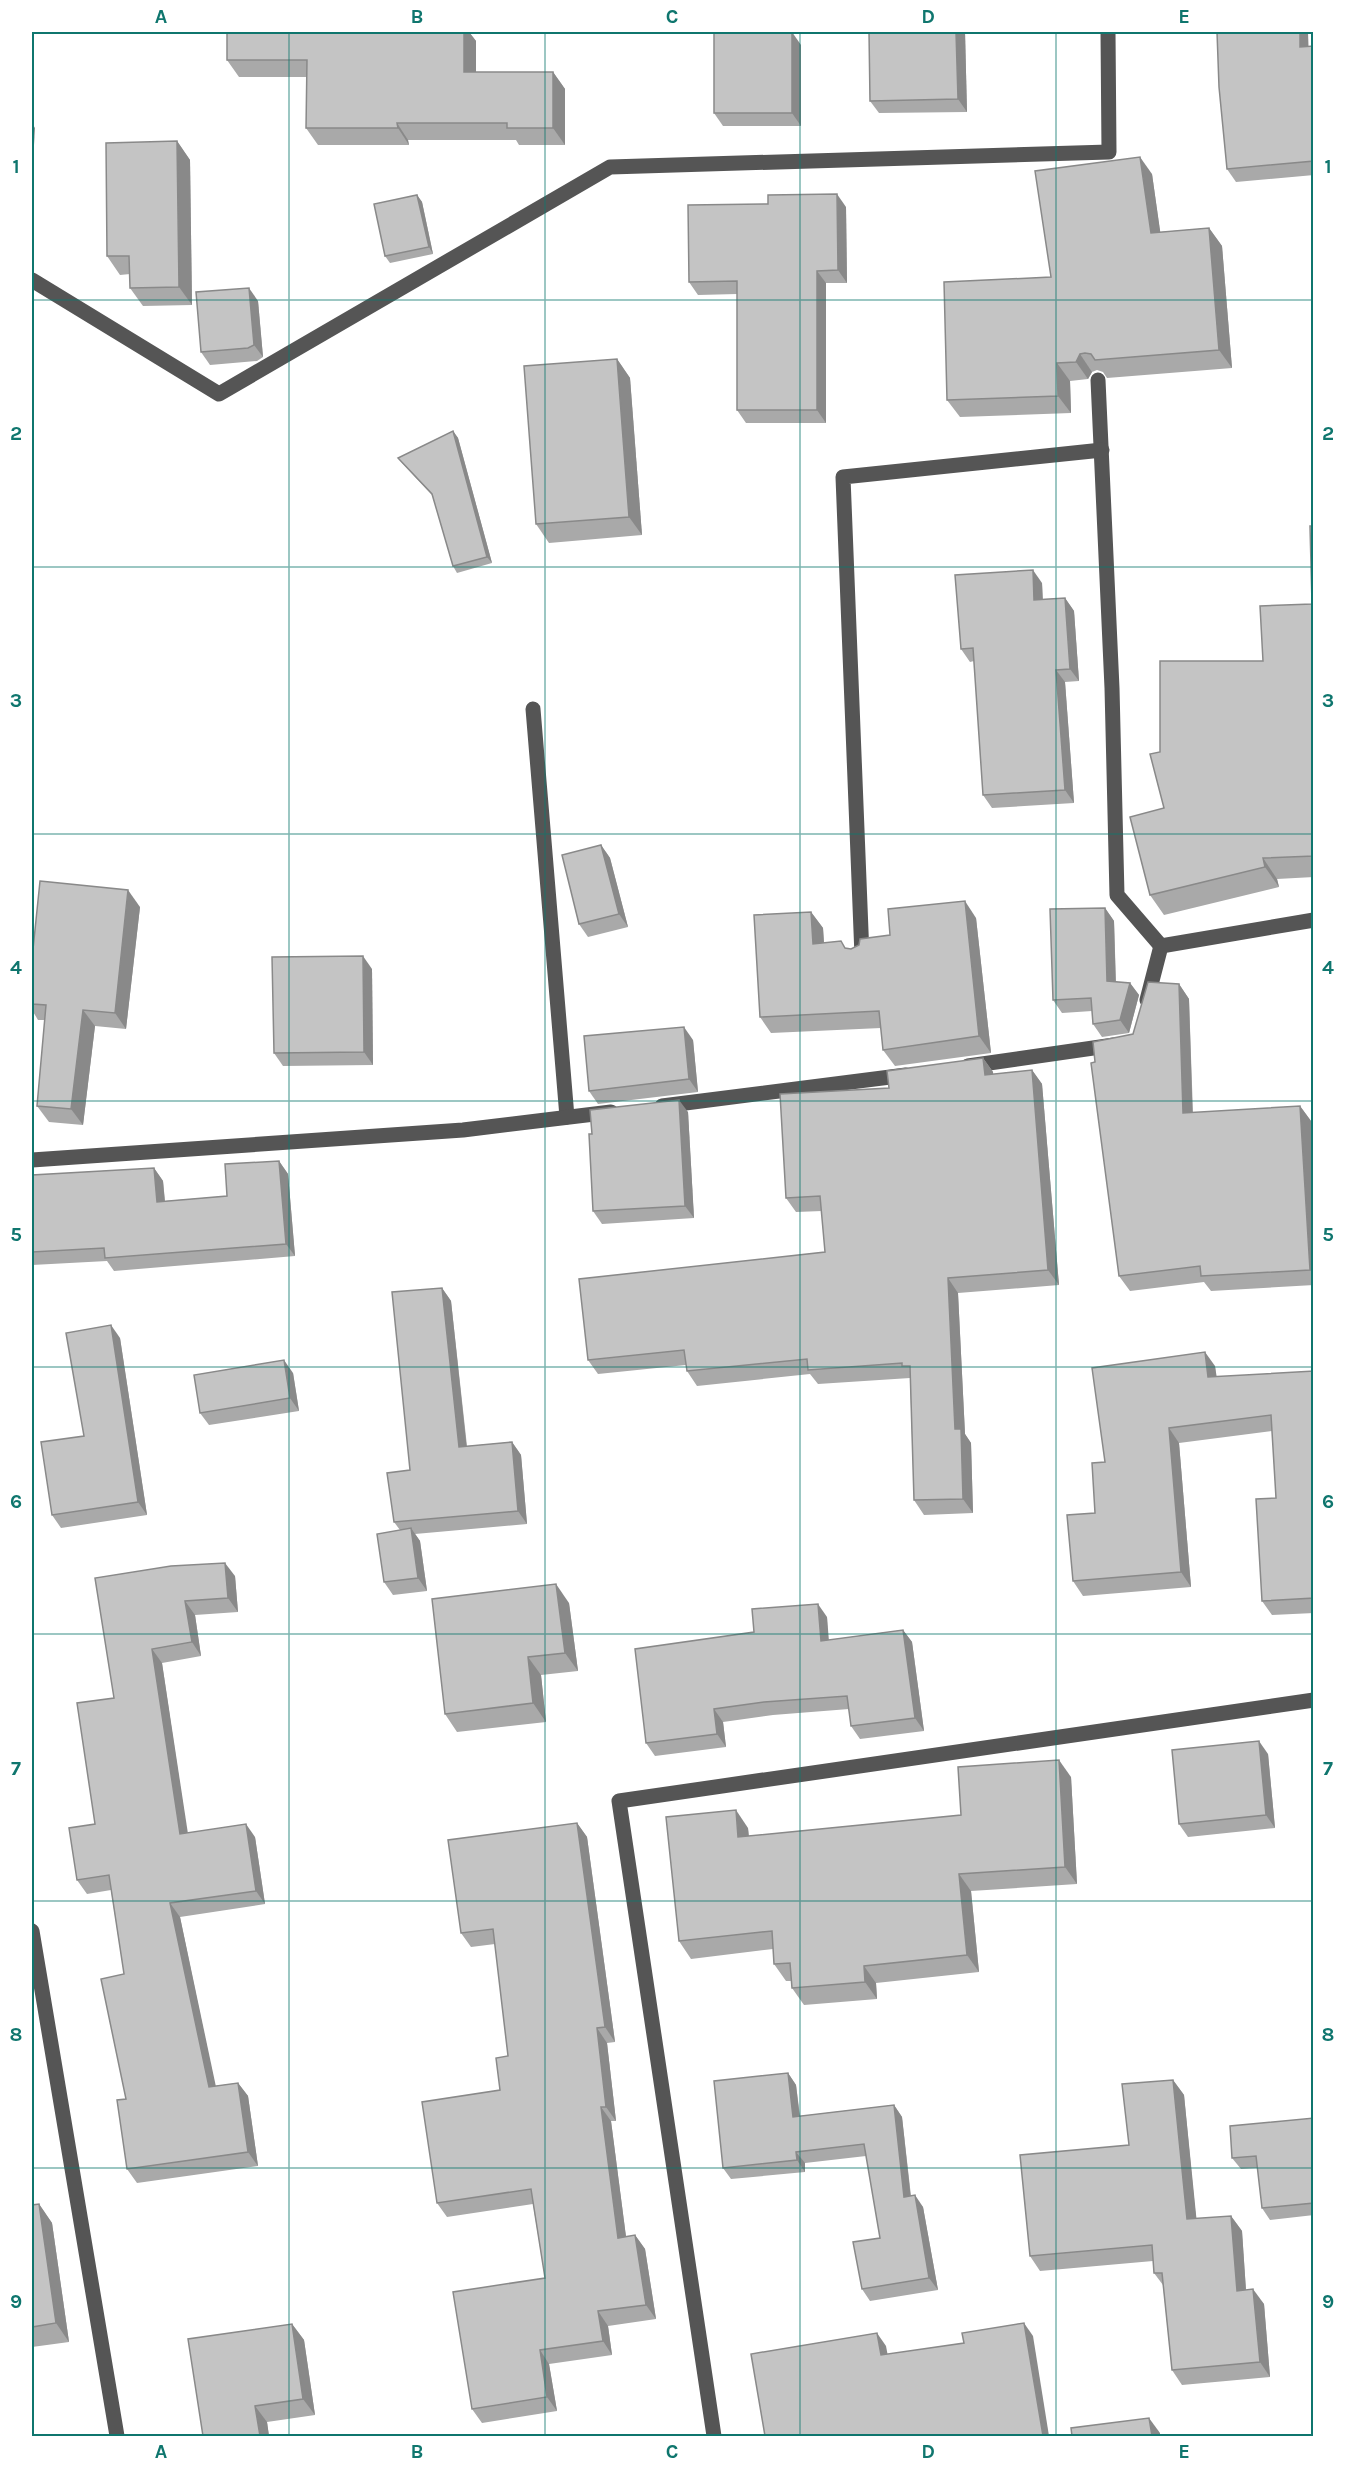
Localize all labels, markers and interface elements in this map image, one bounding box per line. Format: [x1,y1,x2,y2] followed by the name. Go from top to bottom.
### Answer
[155,5,168,28] text: A
[411,5,423,28] text: B
[666,5,678,28] text: C
[921,5,935,28] text: D
[1178,5,1190,28] text: E
[12,155,20,178] text: 1
[1324,155,1332,178] text: 1
[10,422,22,445] text: 2
[1322,422,1334,445] text: 2
[10,689,22,712] text: 3
[1322,689,1334,712] text: 3
[10,956,22,979] text: 4
[1322,956,1334,979] text: 4
[10,1223,22,1246] text: 5
[1322,1223,1334,1246] text: 5
[10,1490,22,1513] text: 6
[1322,1490,1334,1513] text: 6
[11,1757,21,1780] text: 7
[1323,1757,1333,1780] text: 7
[10,2023,22,2046] text: 8
[1322,2023,1334,2046] text: 8
[10,2290,22,2313] text: 9
[1322,2290,1334,2313] text: 9
[155,2440,168,2463] text: A
[411,2440,423,2463] text: B
[666,2440,678,2463] text: C
[921,2440,935,2463] text: D
[1178,2440,1190,2463] text: E

